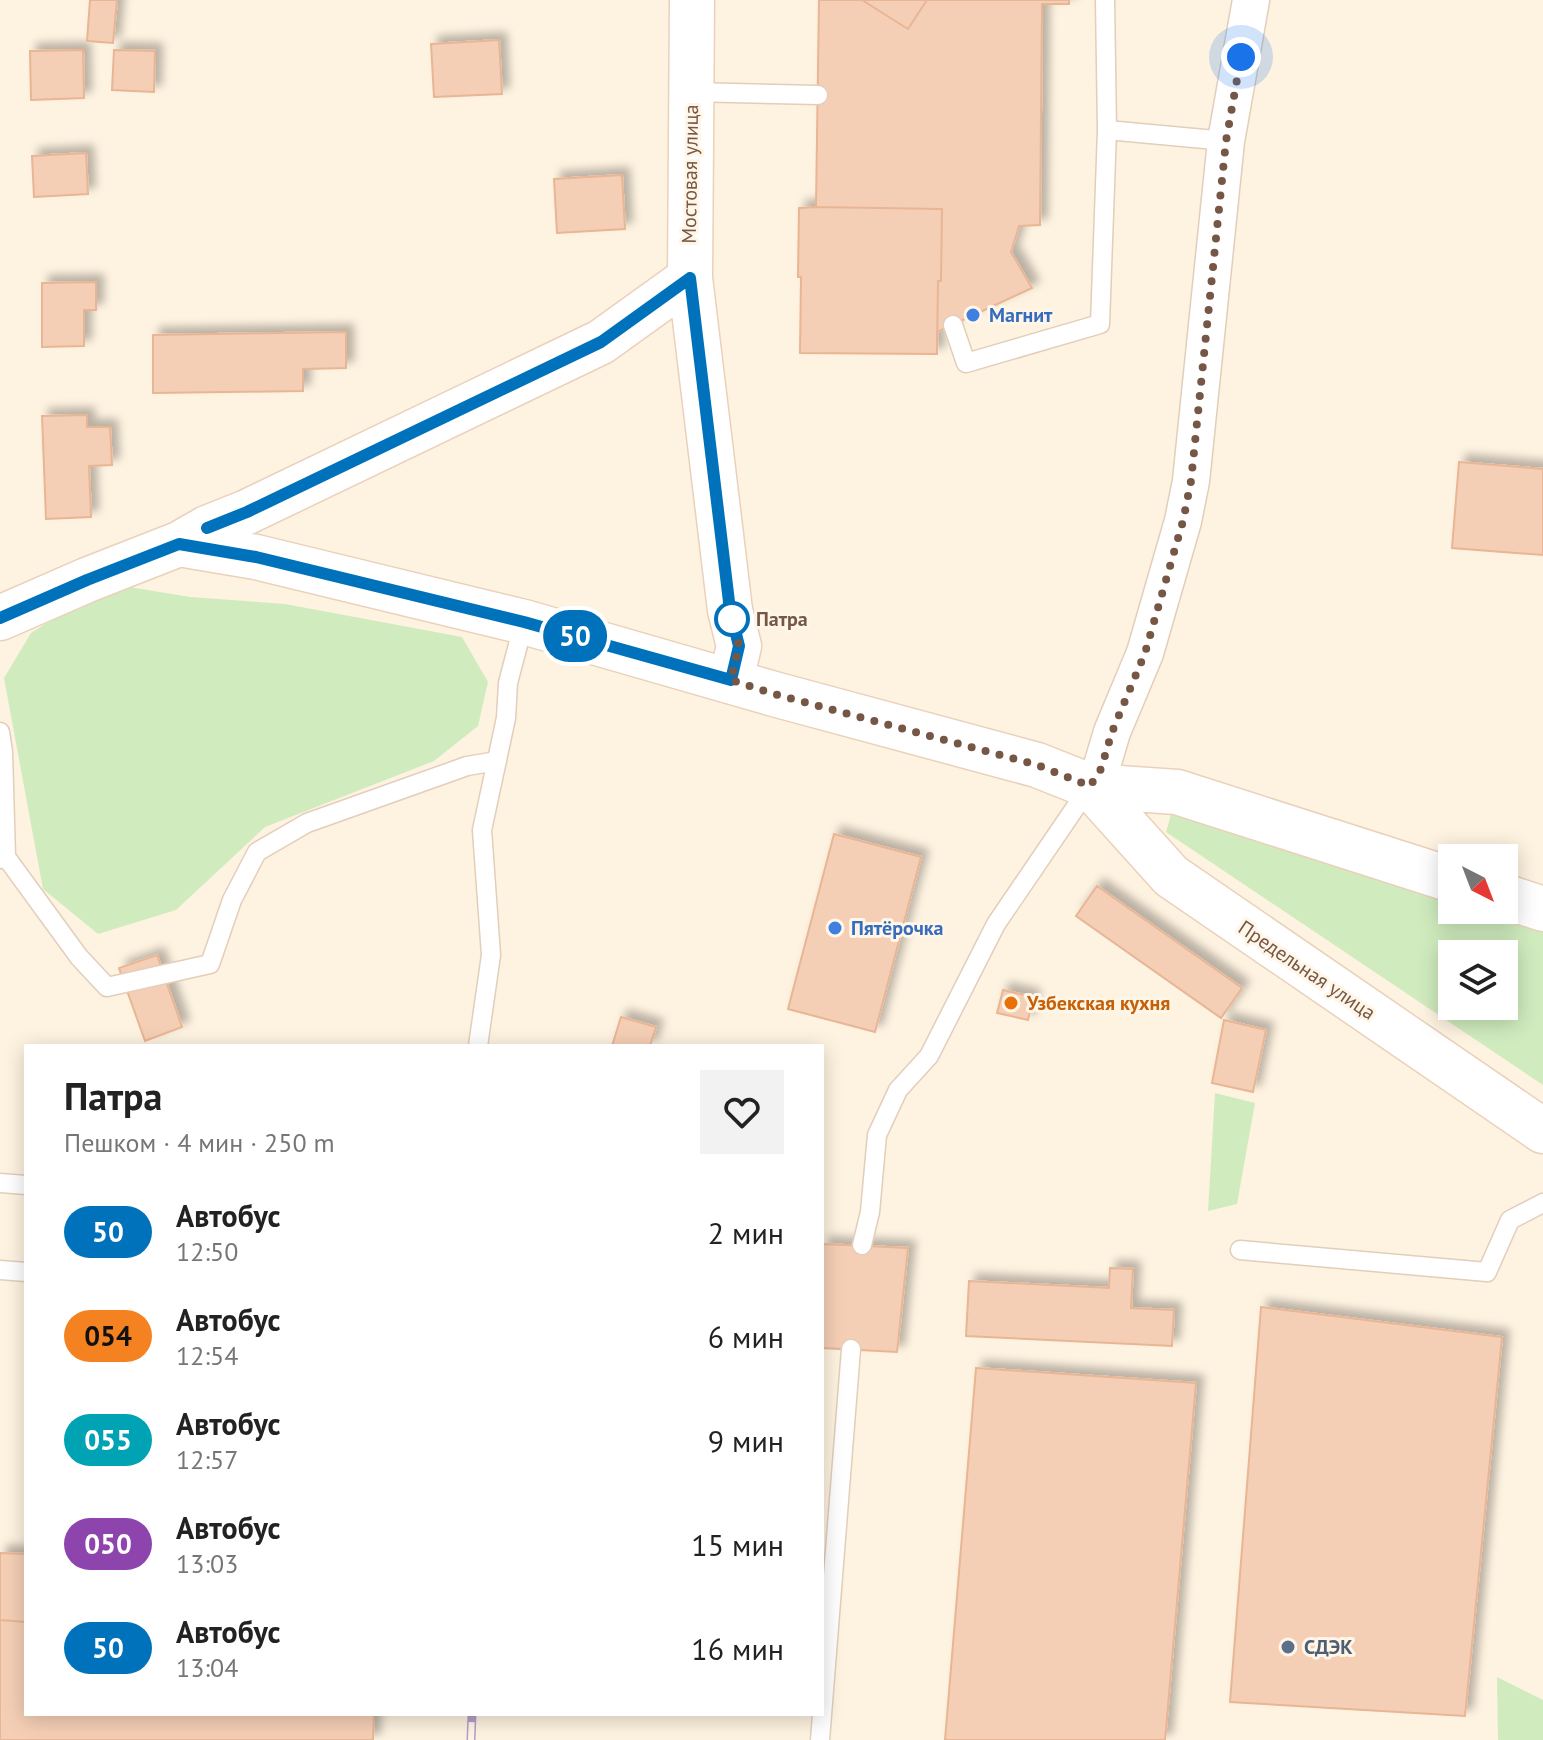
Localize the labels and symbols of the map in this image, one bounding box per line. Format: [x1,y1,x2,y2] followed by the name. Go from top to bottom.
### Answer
[1221,37,1261,77] your location
[676,104,704,244] street label: Мостовая улица
[989,302,1053,328] place label: Магнит
[964,306,982,324] marker: Магнит
[715,602,749,636] marker: Патра
[756,606,808,632] place label: Патра
[539,610,611,662] line badge: 50
[1438,844,1518,924] north arrow
[1233,914,1381,1026] street label: Предельная улица
[851,915,944,941] place label: Пятёрочка
[826,919,844,937] marker: Пятёрочка
[1026,990,1170,1016] place label: Узбекская кухня
[1002,994,1020,1012] marker: Узбекская кухня
[1304,1634,1353,1660] place label: СДЭК
[1279,1638,1297,1656] marker: СДЭК

